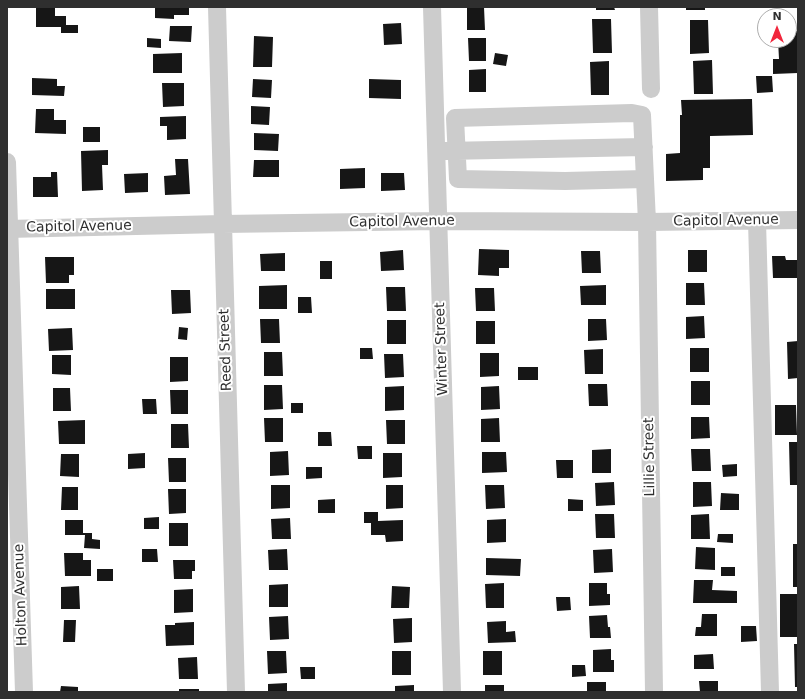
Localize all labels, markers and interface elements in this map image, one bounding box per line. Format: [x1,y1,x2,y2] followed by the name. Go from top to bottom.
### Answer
[757,8,797,48] north arrow
[772,10,782,23] text: N
[673,212,779,230] street label: Capitol Avenue
[349,213,455,231] street label: Capitol Avenue
[26,218,132,236] street label: Capitol Avenue
[432,302,452,396] street label: Winter Street
[216,309,236,391] street label: Reed Street
[641,417,659,497] street label: Lillie Street
[11,544,31,646] street label: Holton Avenue

